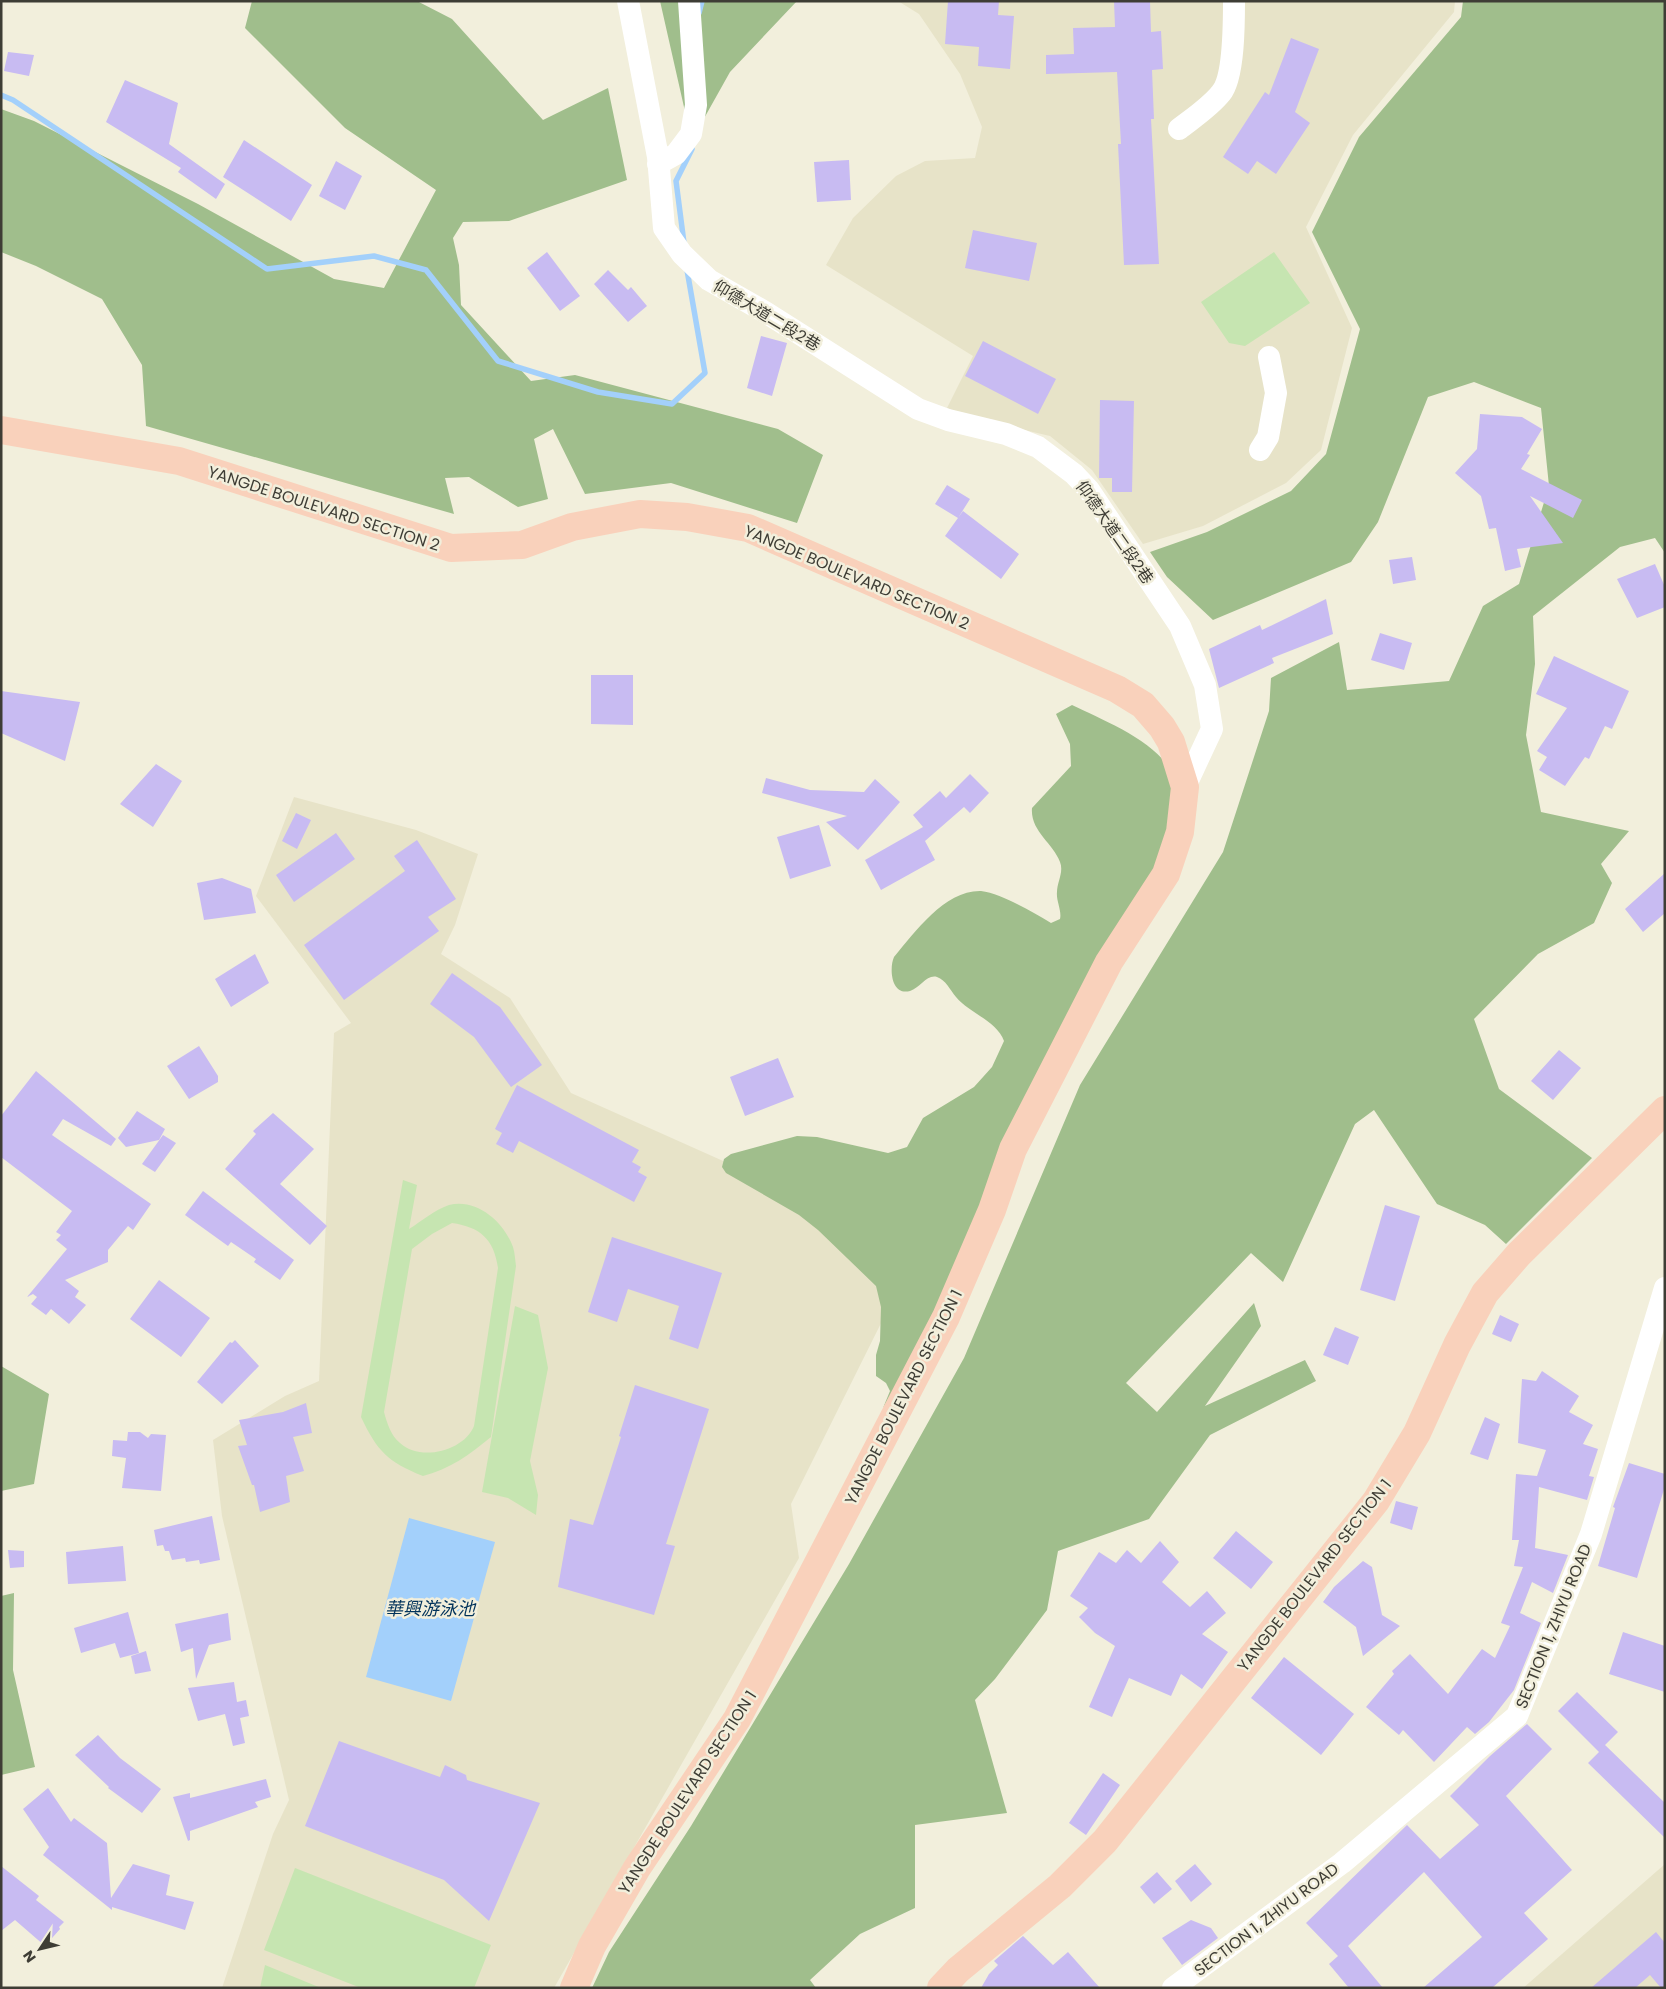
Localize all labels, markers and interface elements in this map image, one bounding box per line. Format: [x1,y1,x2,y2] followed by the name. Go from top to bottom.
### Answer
[709,274,825,356] street label: 仰德大道二段2巷
[205,460,443,557] street label: YANGDE BOULEVARD SECTION 2
[1070,476,1159,589] street label: 仰德大道二段2巷
[741,519,973,635] street label: YANGDE BOULEVARD SECTION 2
[839,1286,968,1509] street label: YANGDE BOULEVARD SECTION 1
[1232,1474,1397,1676] street label: YANGDE BOULEVARD SECTION 1
[1510,1540,1597,1712] street label: SECTION 1, ZHIYU ROAD
[385,1596,477,1621] water label: 華興游泳池
[613,1686,762,1899] street label: YANGDE BOULEVARD SECTION 1
[1189,1857,1343,1981] street label: SECTION 1, ZHIYU ROAD
[15,1924,65,1974] north arrow
[18,1946,41,1967] text: N

